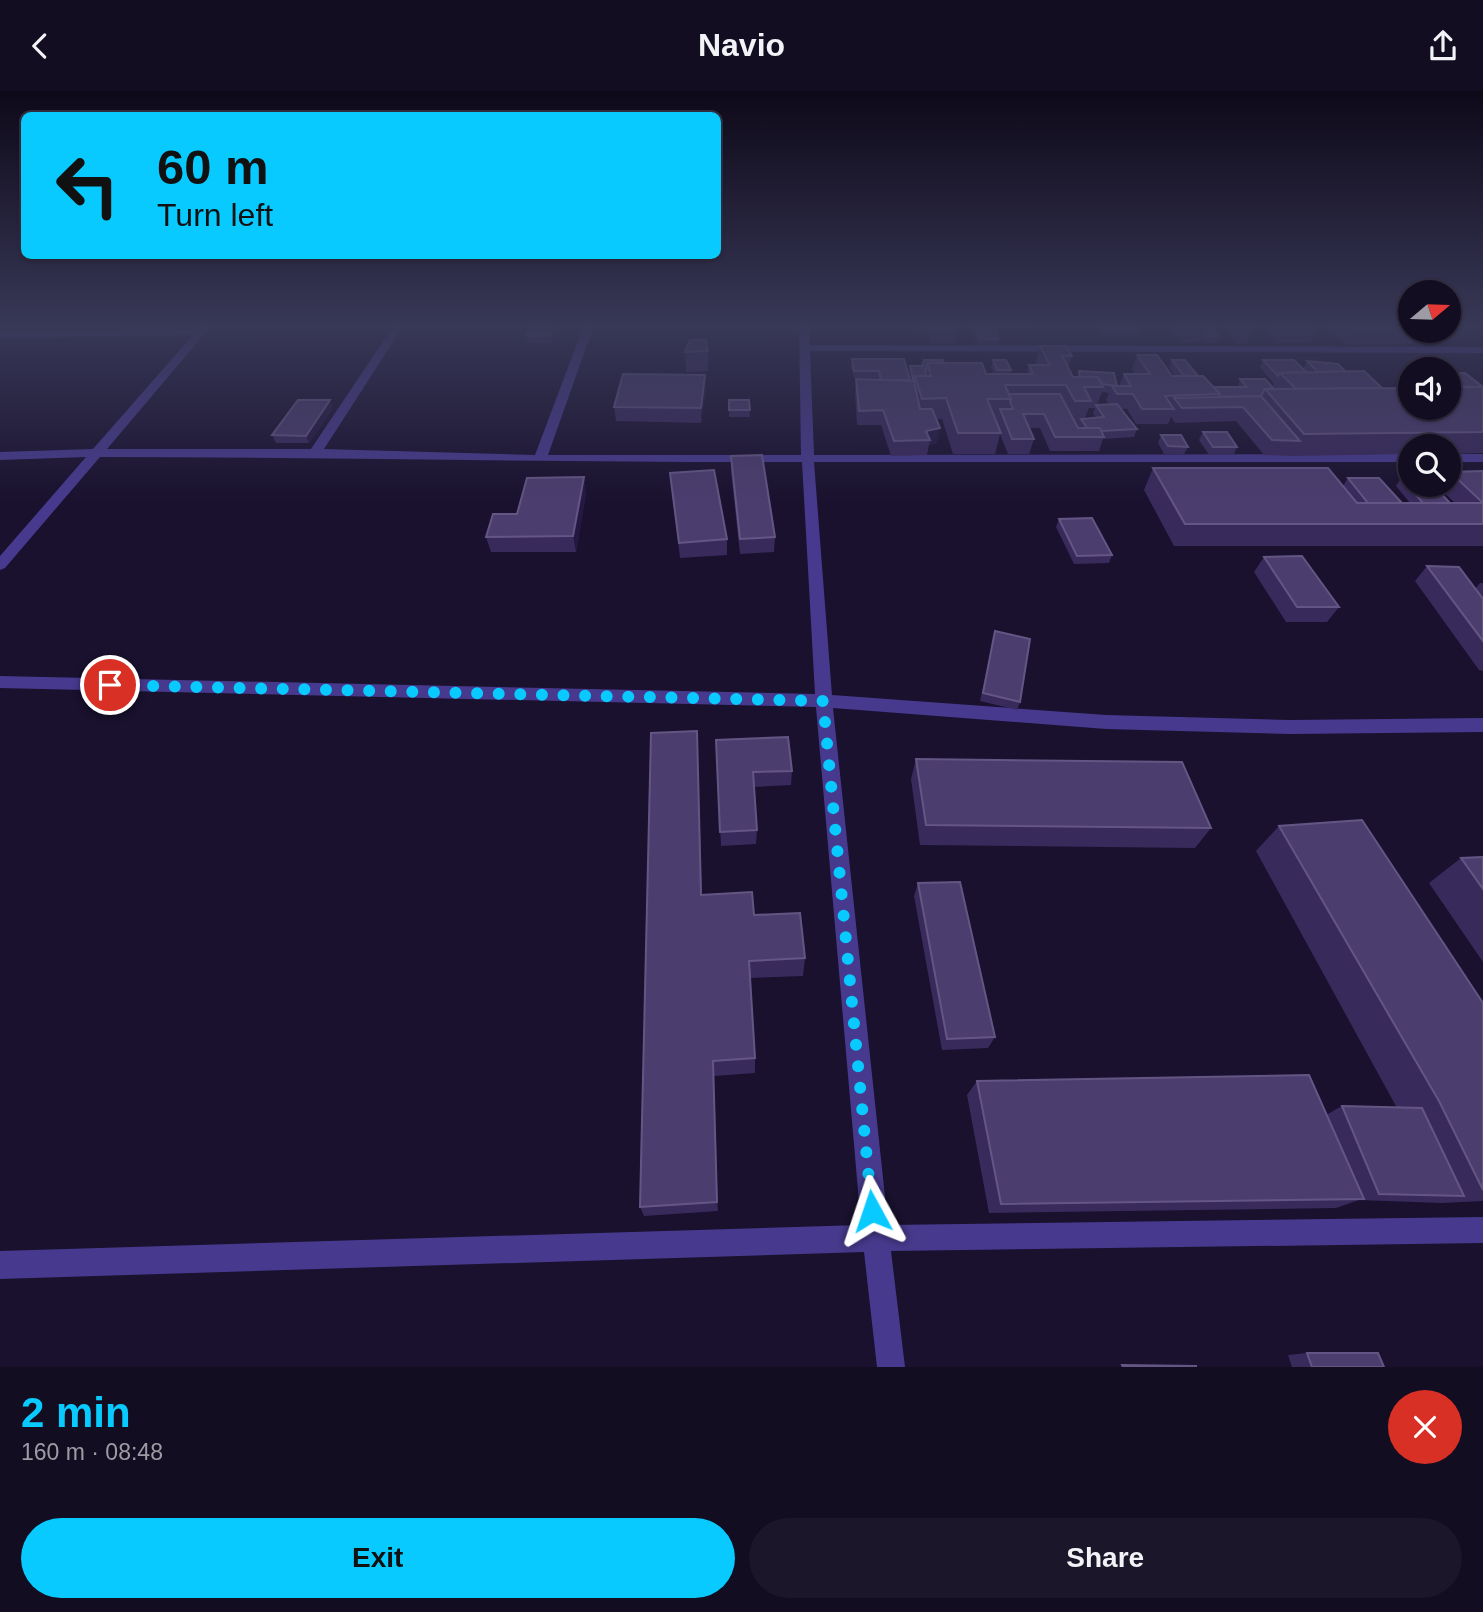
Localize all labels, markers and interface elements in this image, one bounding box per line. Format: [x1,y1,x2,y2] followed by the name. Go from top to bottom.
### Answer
[21,27,59,65] icon: back
[698,27,785,63] text: Navio
[1424,27,1462,65] icon: share
[42,140,133,231] icon: left
[157,140,269,194] text: 60 m
[157,197,273,233] text: Turn left
[1398,280,1461,343] north arrow
[1398,280,1461,497] map controls
[1398,357,1461,420] button: sound
[1398,434,1461,497] button: search
[80,655,140,715] pin
[91,666,129,704] icon: arrive
[835,1174,909,1248] position arrow
[21,1389,131,1436] text: 2 min
[1388,1390,1462,1464] button: close
[21,1439,163,1465] text: 160 m · 08:48
[21,1518,735,1598] button: Exit
[749,1518,1462,1598] button: Share

